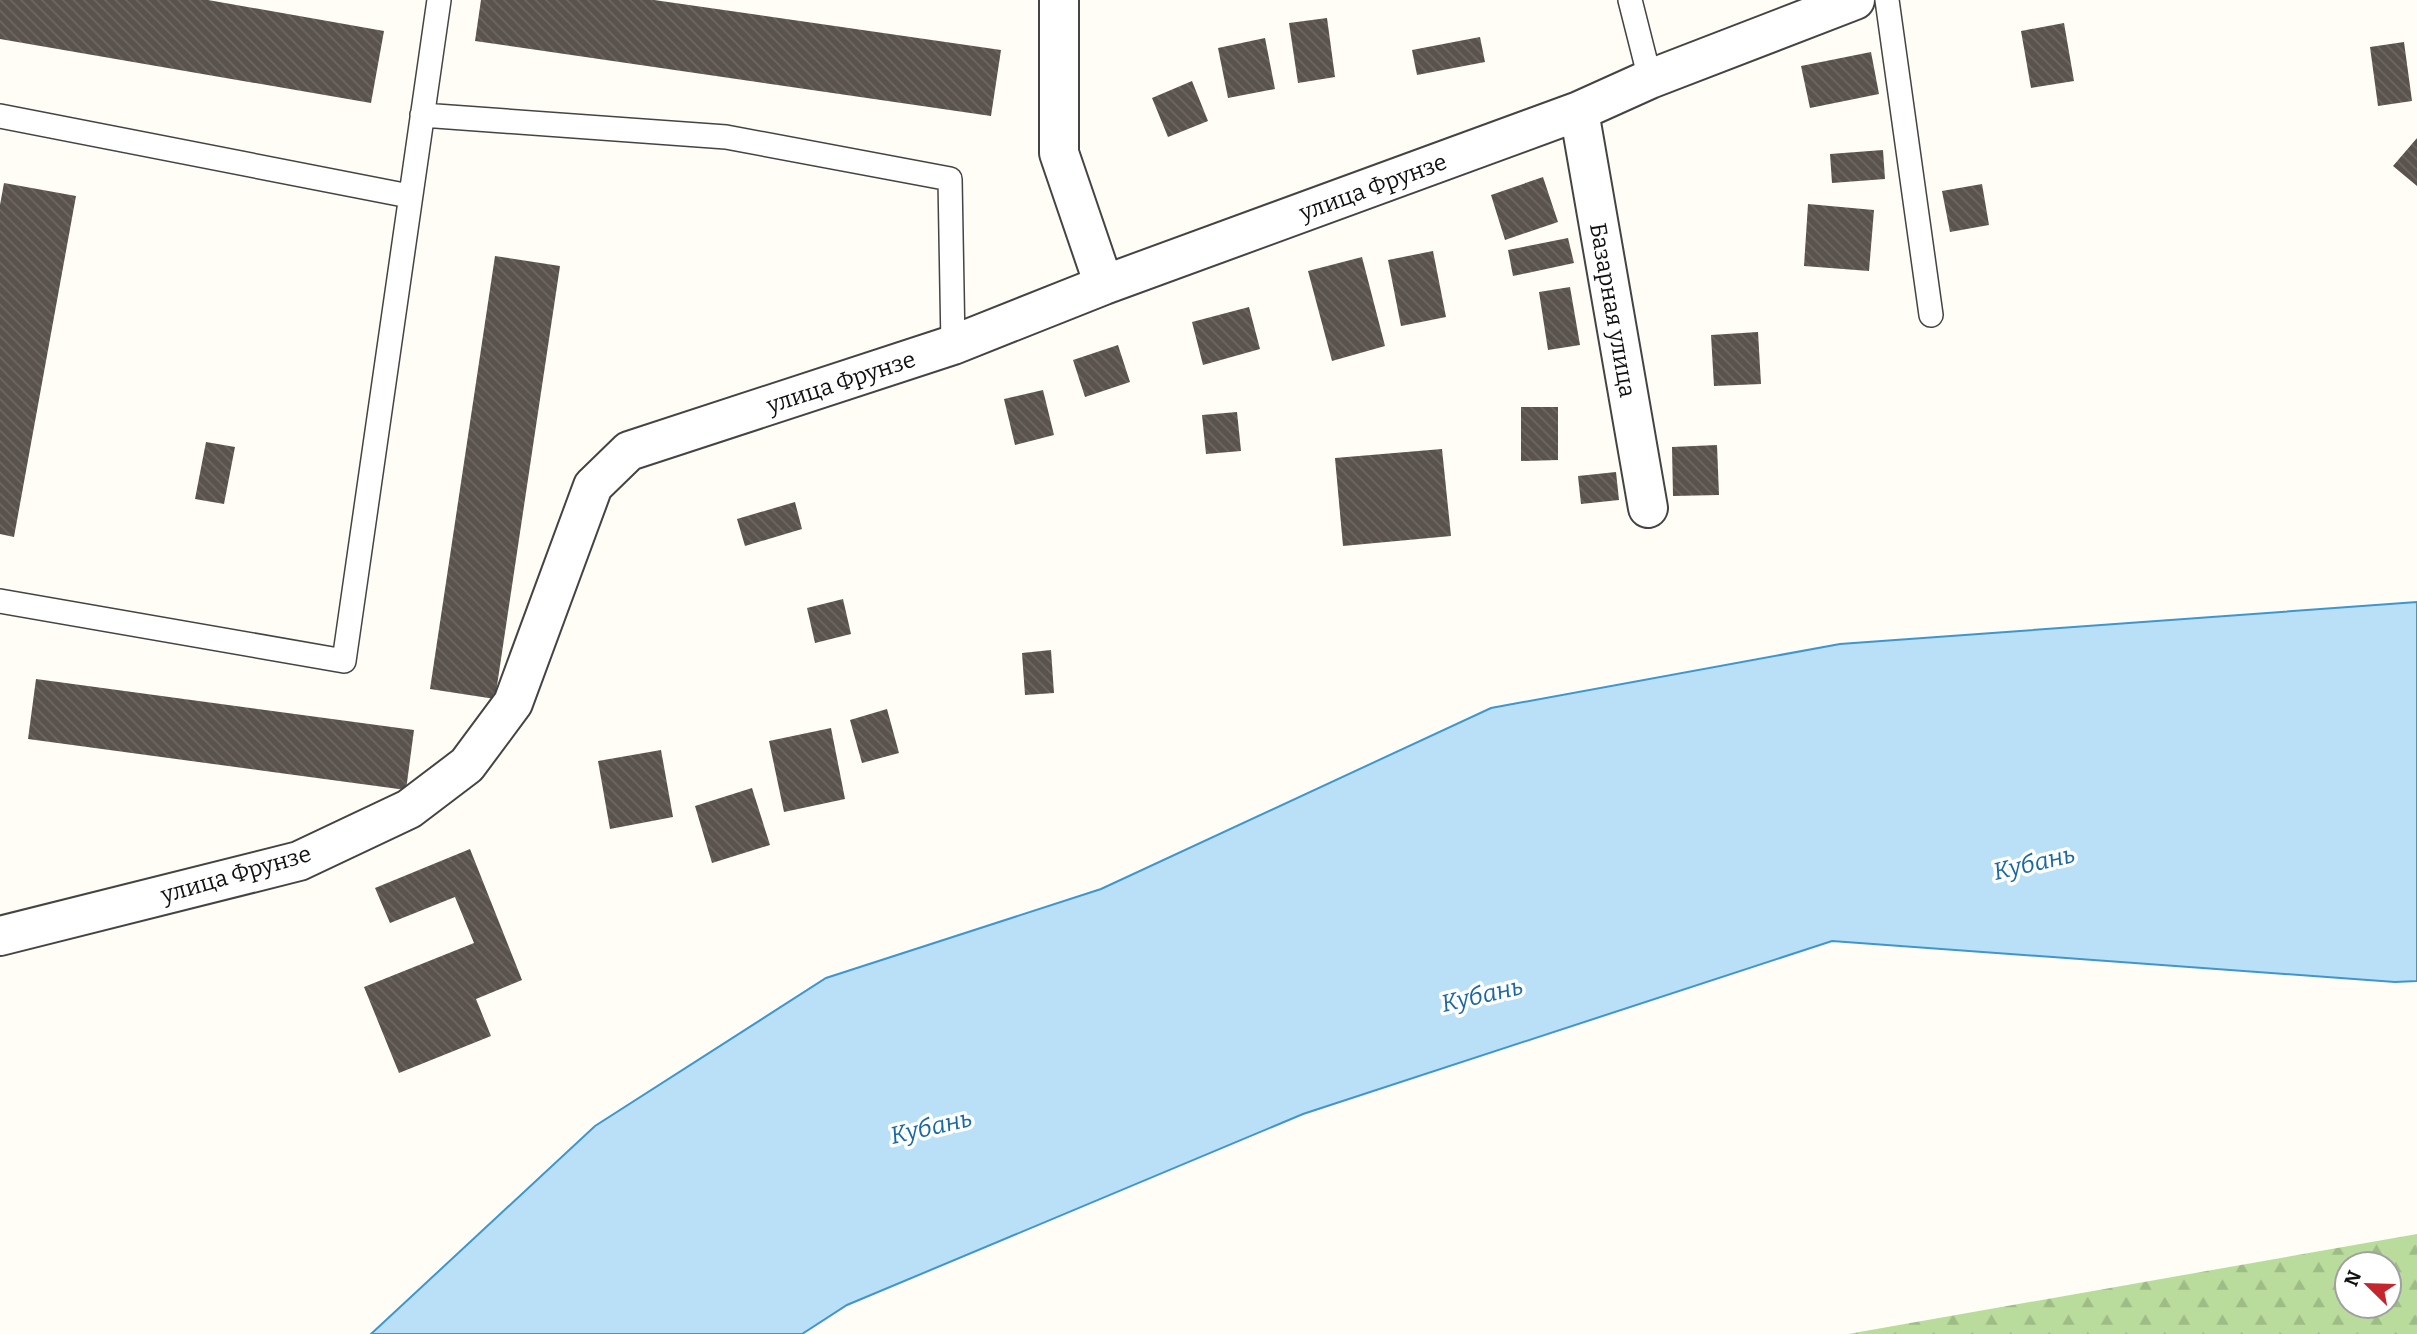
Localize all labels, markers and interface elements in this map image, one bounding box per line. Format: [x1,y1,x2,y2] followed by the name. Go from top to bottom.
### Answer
[1295,147,1450,227] street label: улица Фрунзе
[1584,221,1642,400] street label: Базарная улица
[762,345,919,420] street label: улица Фрунзе
[157,839,314,909] street label: улица Фрунзе
[1990,840,2078,886] water label: Кубань
[1438,972,1526,1018] water label: Кубань
[887,1104,975,1150] water label: Кубань
[2333,1250,2403,1320] north arrow
[2339,1267,2366,1290] text: N

